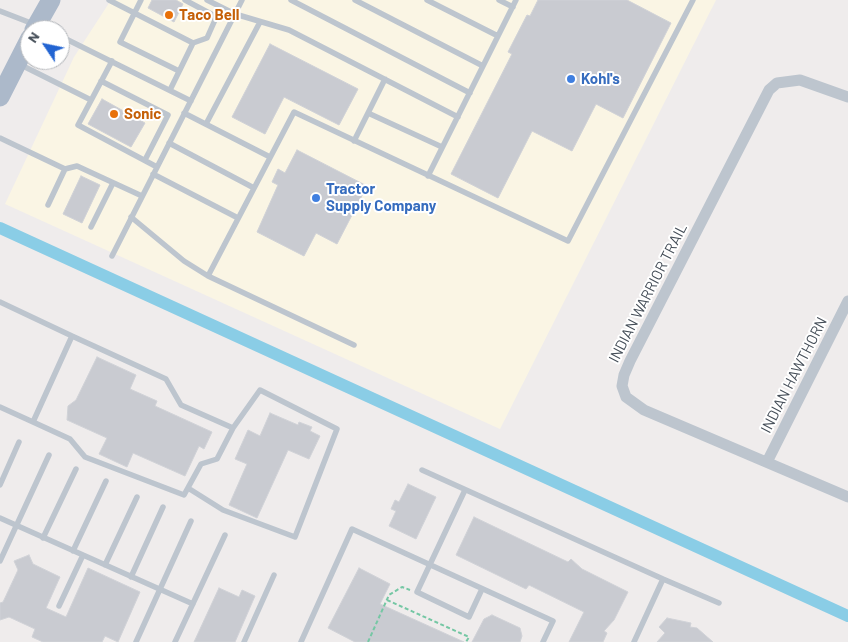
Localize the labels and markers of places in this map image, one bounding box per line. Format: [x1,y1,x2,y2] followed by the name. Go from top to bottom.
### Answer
[179,6,239,24] place label: Taco Bell
[163,9,175,21] marker: Taco Bell
[581,70,620,88] place label: Kohl's
[565,73,577,85] marker: Kohl's
[124,105,161,123] place label: Sonic
[108,108,120,120] marker: Sonic
[326,180,436,215] place label: Tractor Supply Company
[310,192,322,204] marker: Tractor Supply Company

